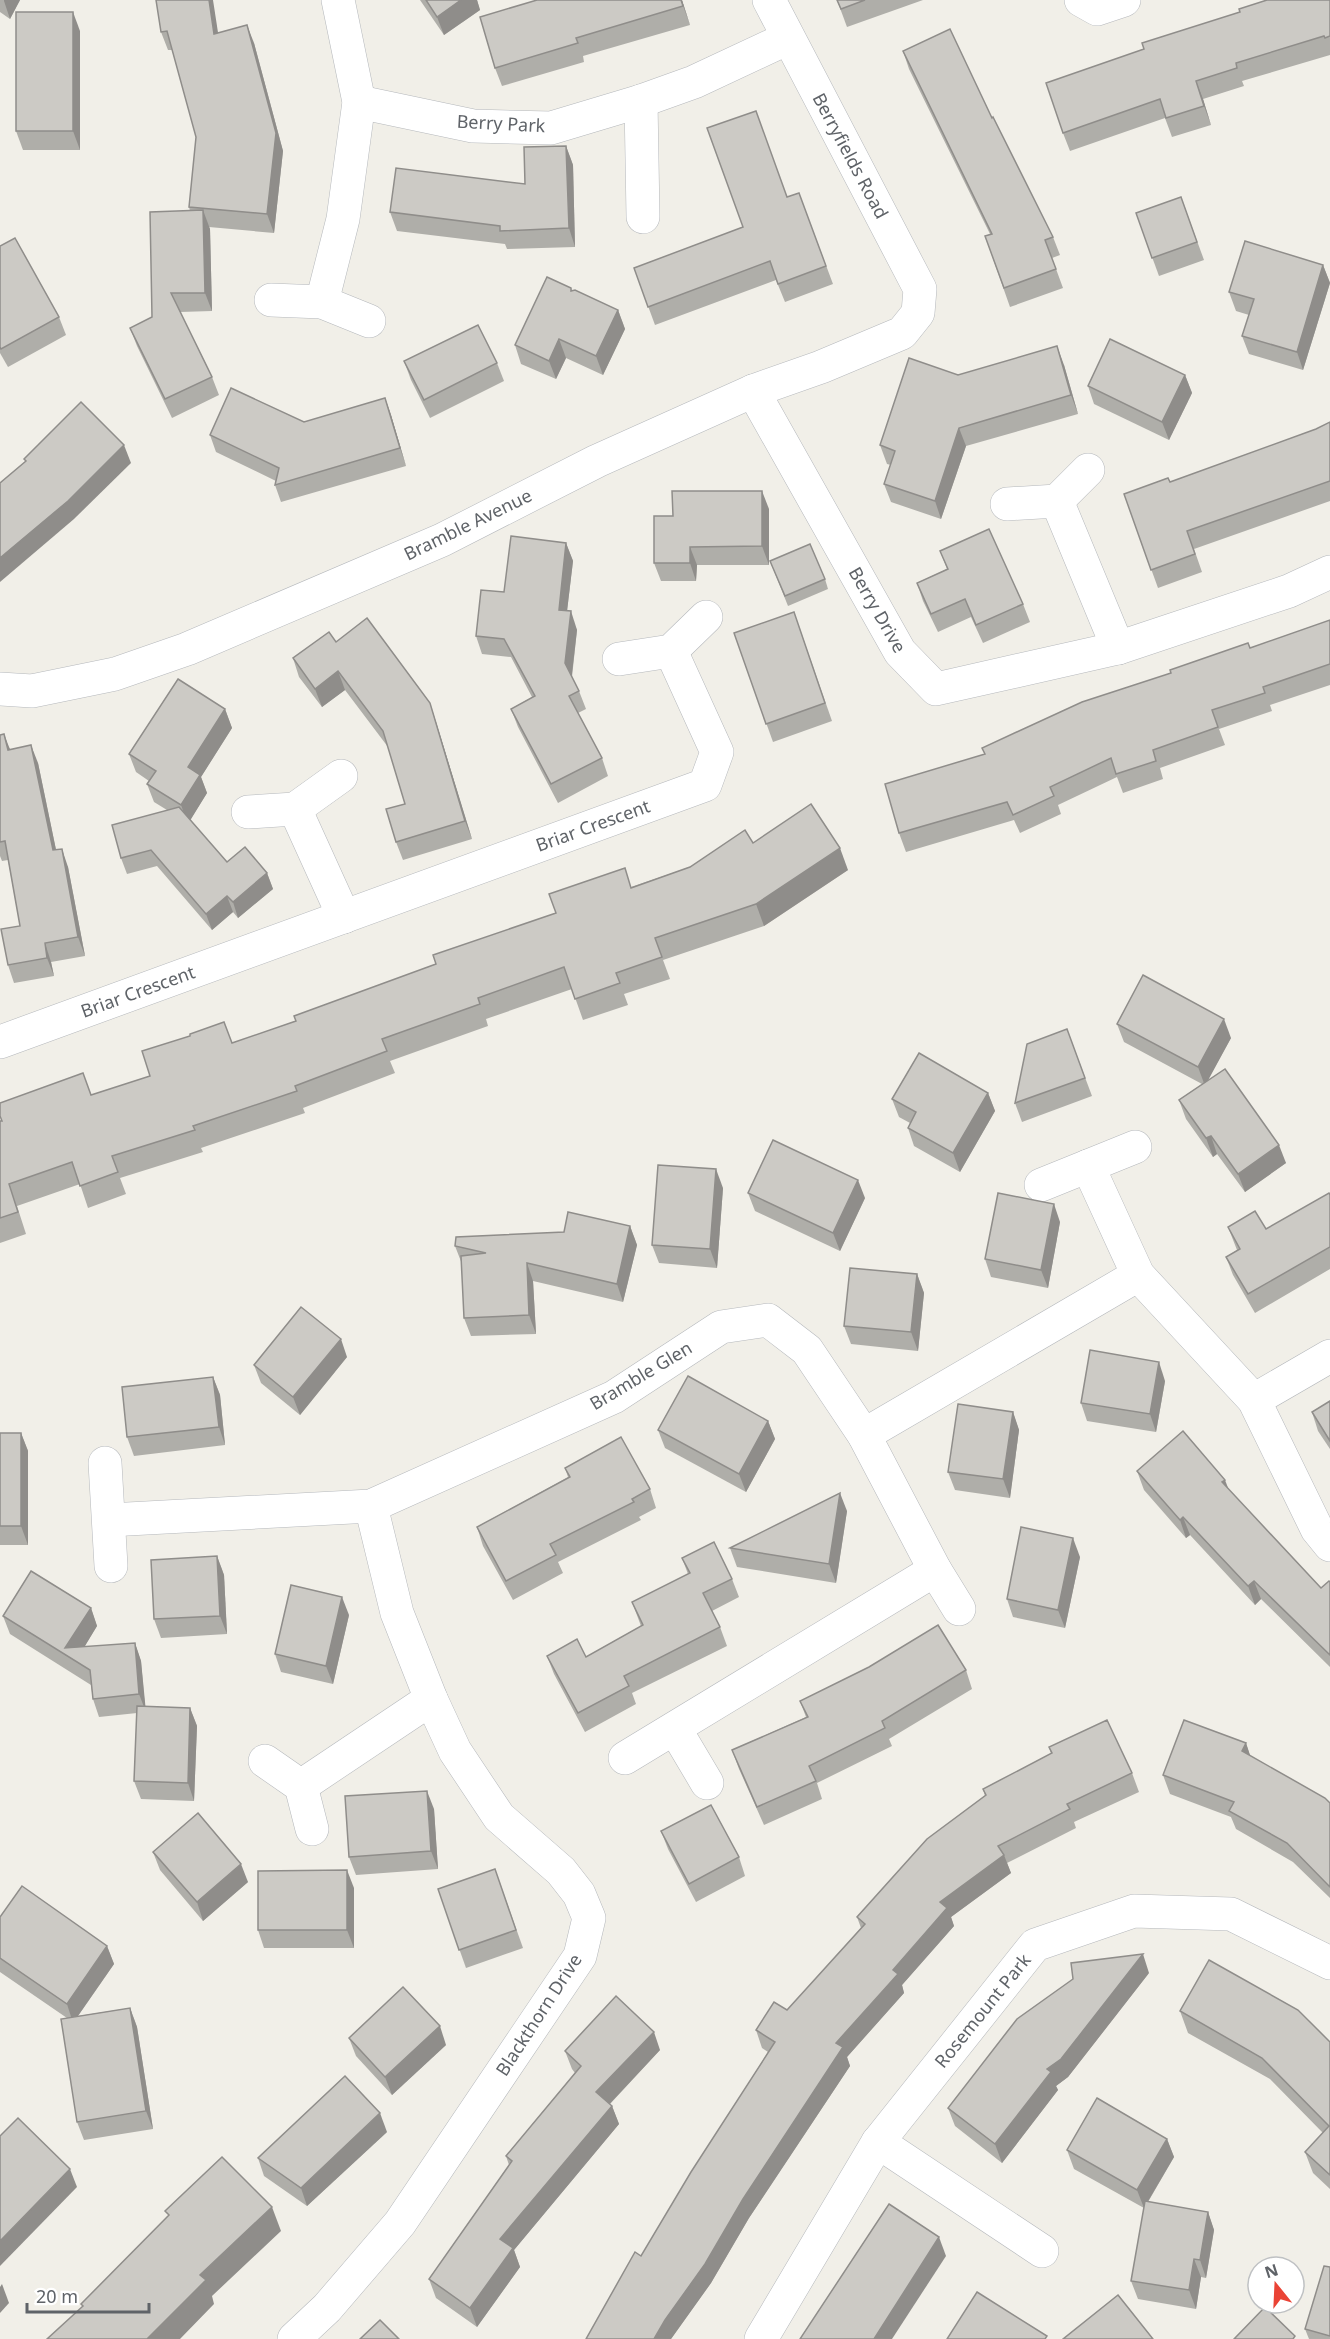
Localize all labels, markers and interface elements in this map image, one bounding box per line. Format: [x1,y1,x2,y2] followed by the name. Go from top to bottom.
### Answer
[808,88,894,223] street label: Berryfields Road
[456,109,546,137] street label: Berry Park
[400,483,535,565] street label: Bramble Avenue
[844,562,912,657] street label: Berry Drive
[532,793,653,857] street label: Briar Crescent
[77,959,198,1023] street label: Briar Crescent
[585,1335,696,1415] street label: Bramble Glen
[929,1948,1036,2072] street label: Rosemount Park
[490,1949,587,2080] street label: Blackthorn Drive
[1246,2255,1306,2315] north arrow
[1262,2258,1281,2283] text: N
[27,2276,148,2314] scale bar
[36,2284,78,2308] text: 20 m

